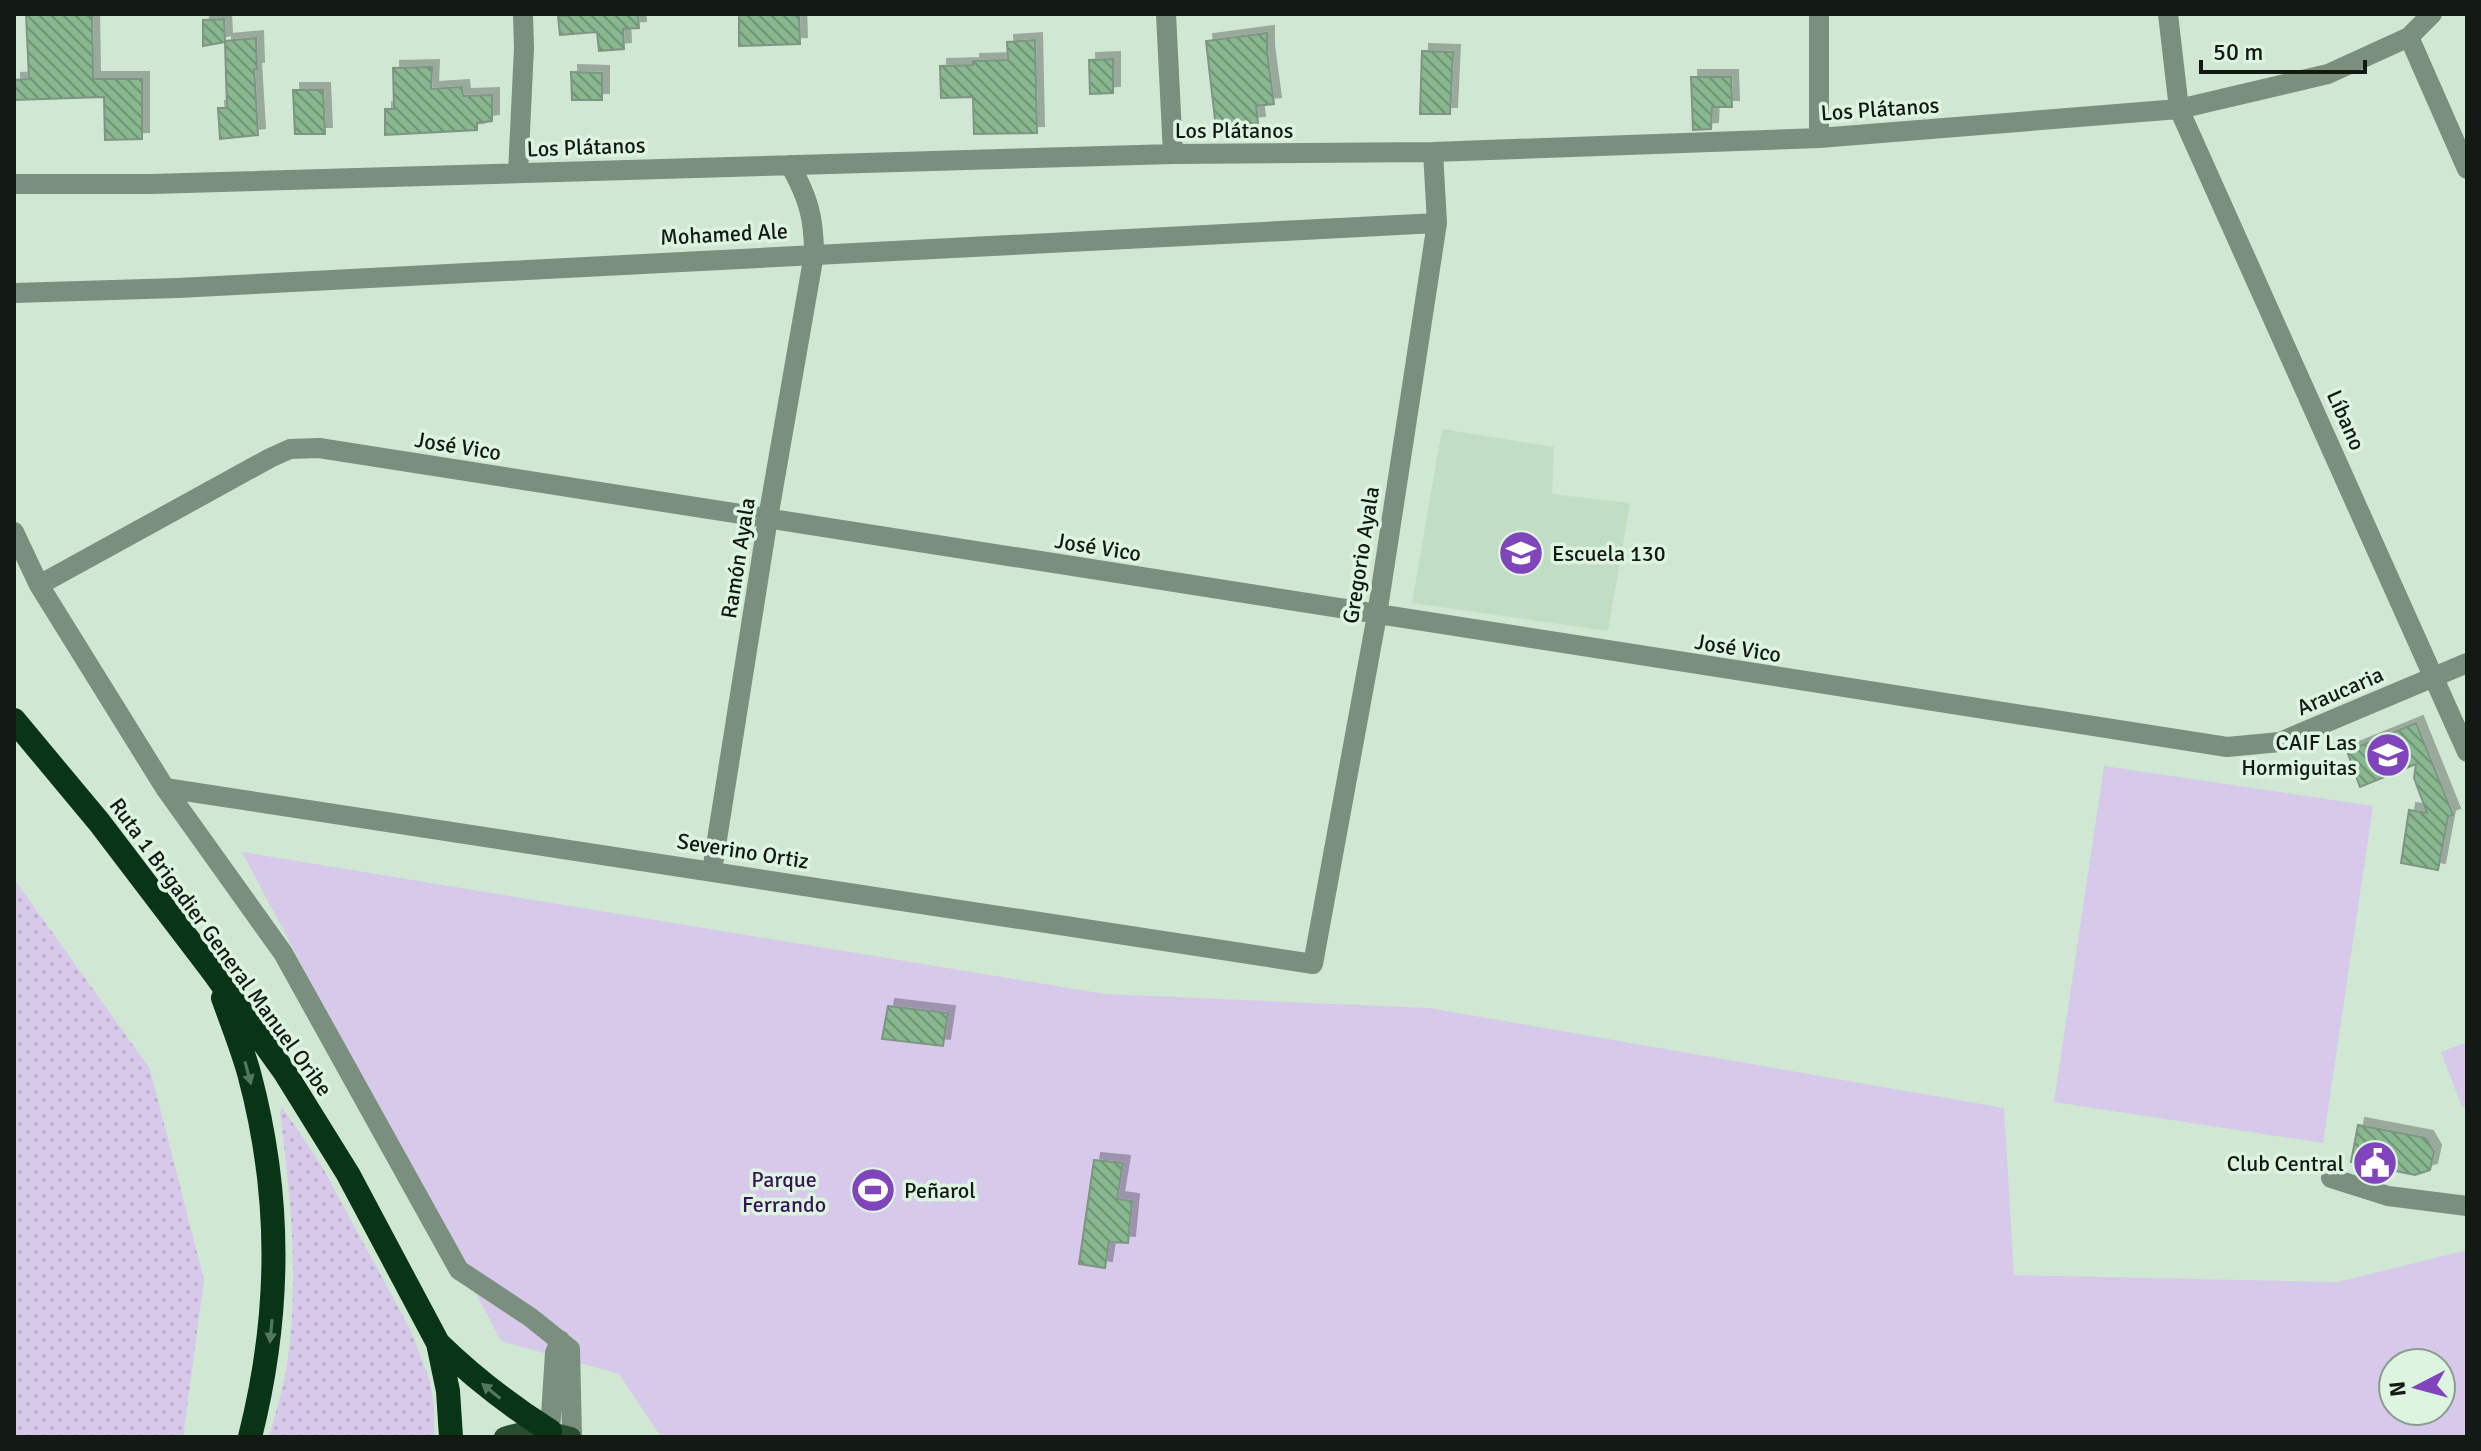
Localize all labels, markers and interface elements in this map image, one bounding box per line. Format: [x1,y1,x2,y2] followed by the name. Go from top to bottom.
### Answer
[2201,24,2365,74] scale bar
[2213,37,2263,67] text: 50 m
[1820,91,1940,127] street label: Los Plátanos
[1175,117,1293,144] street label: Los Plátanos
[526,131,646,163] street label: Los Plátanos
[659,217,789,251] street label: Mohamed Ale
[2321,386,2371,454] street label: Líbano
[413,426,503,466] street label: José Vico
[1337,484,1385,626] street label: Gregorio Ayala
[715,496,761,620] street label: Ramón Ayala
[1053,527,1143,567] street label: José Vico
[1497,529,1545,577] school or university icon: Escuela 130
[1552,540,1666,567] place label: Escuela 130
[1693,628,1783,668] street label: José Vico
[2293,661,2387,721] street label: Araucaria
[2241,729,2357,781] place label: CAIF Las Hormiguitas
[2364,731,2412,779] school or university icon: CAIF Las Hormiguitas
[104,793,338,1101] street label: Ruta 1 Brigadier General Manuel Oribe
[675,827,811,875] street label: Severino Ortiz
[243,1061,255,1086] one-way arrow
[2351,1139,2399,1187] public building icon: Club Central
[2227,1150,2344,1177] place label: Club Central
[742,1166,826,1218] park label: Parque Ferrando
[849,1166,897,1214] sports icon: Peñarol
[904,1177,976,1204] place label: Peñarol
[264,1319,277,1344] one-way arrow
[2377,1347,2457,1427] north arrow
[2383,1380,2412,1398] text: N
[481,1383,501,1399] one-way arrow

